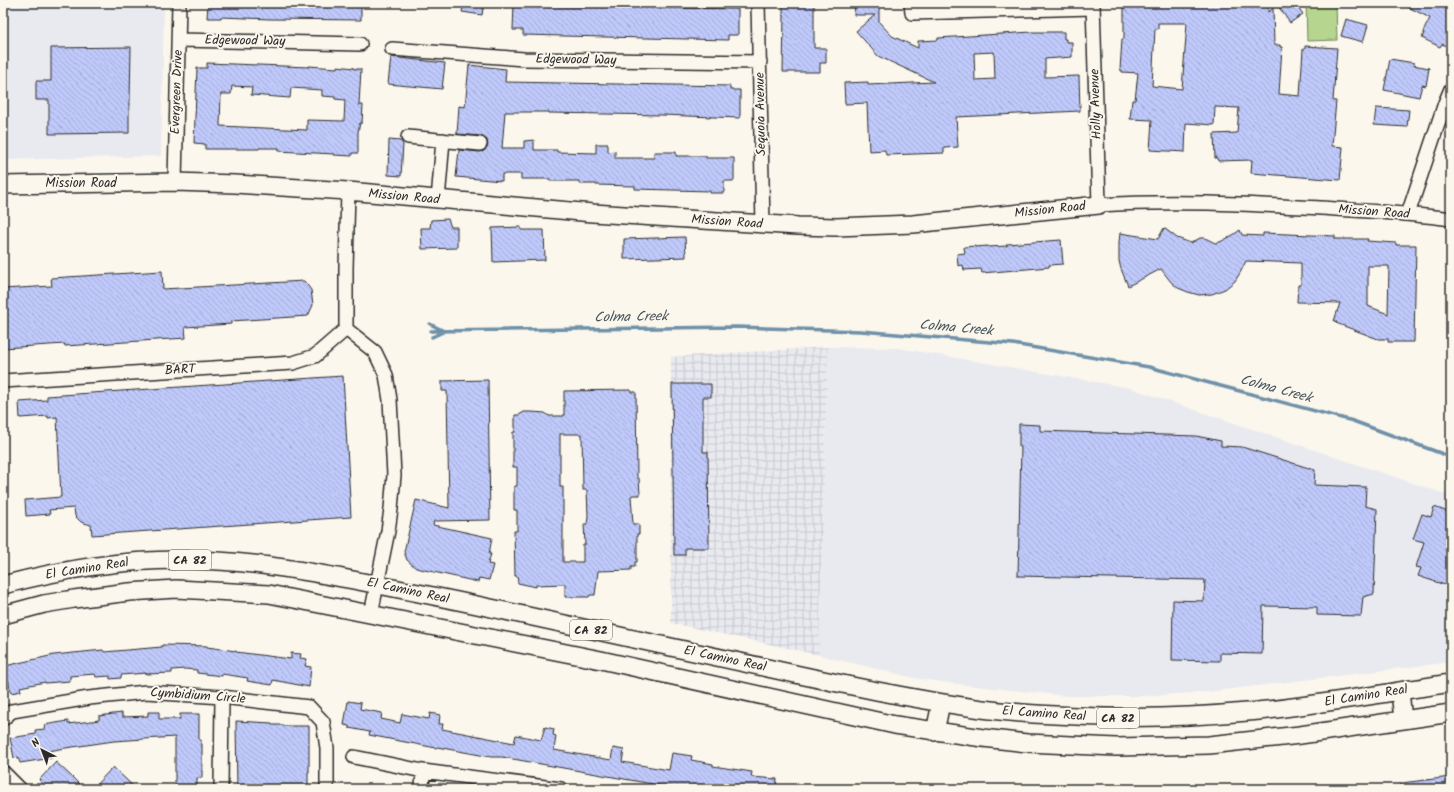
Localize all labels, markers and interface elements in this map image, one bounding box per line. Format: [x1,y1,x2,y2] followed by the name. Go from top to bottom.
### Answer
[204,30,286,52] street label: Edgewood Way
[165,49,189,135] street label: Evergreen Drive
[535,49,617,71] street label: Edgewood Way
[1084,68,1108,140] street label: Holly Avenue
[750,72,772,156] street label: Sequoia Avenue
[45,173,117,194] street label: Mission Road
[367,183,441,211] street label: Mission Road
[1013,196,1087,224] street label: Mission Road
[1338,199,1411,225] street label: Mission Road
[691,209,764,235] street label: Mission Road
[594,305,670,329] water label: Colma Creek
[918,314,996,342] water label: Colma Creek
[164,358,197,382] street label: BART
[1238,369,1317,410] water label: Colma Creek
[169,550,211,570] road number: CA 82
[44,552,130,586] street label: El Camino Real
[365,572,451,610] street label: El Camino Real
[570,620,612,640] road number: CA 82
[682,640,768,678] street label: El Camino Real
[1323,679,1409,713] street label: El Camino Real
[150,682,247,710] street label: Cymbidium Circle
[1001,701,1087,727] street label: El Camino Real
[1097,708,1139,728] road number: CA 82
[22,730,62,770] north arrow
[27,734,45,752] text: N

